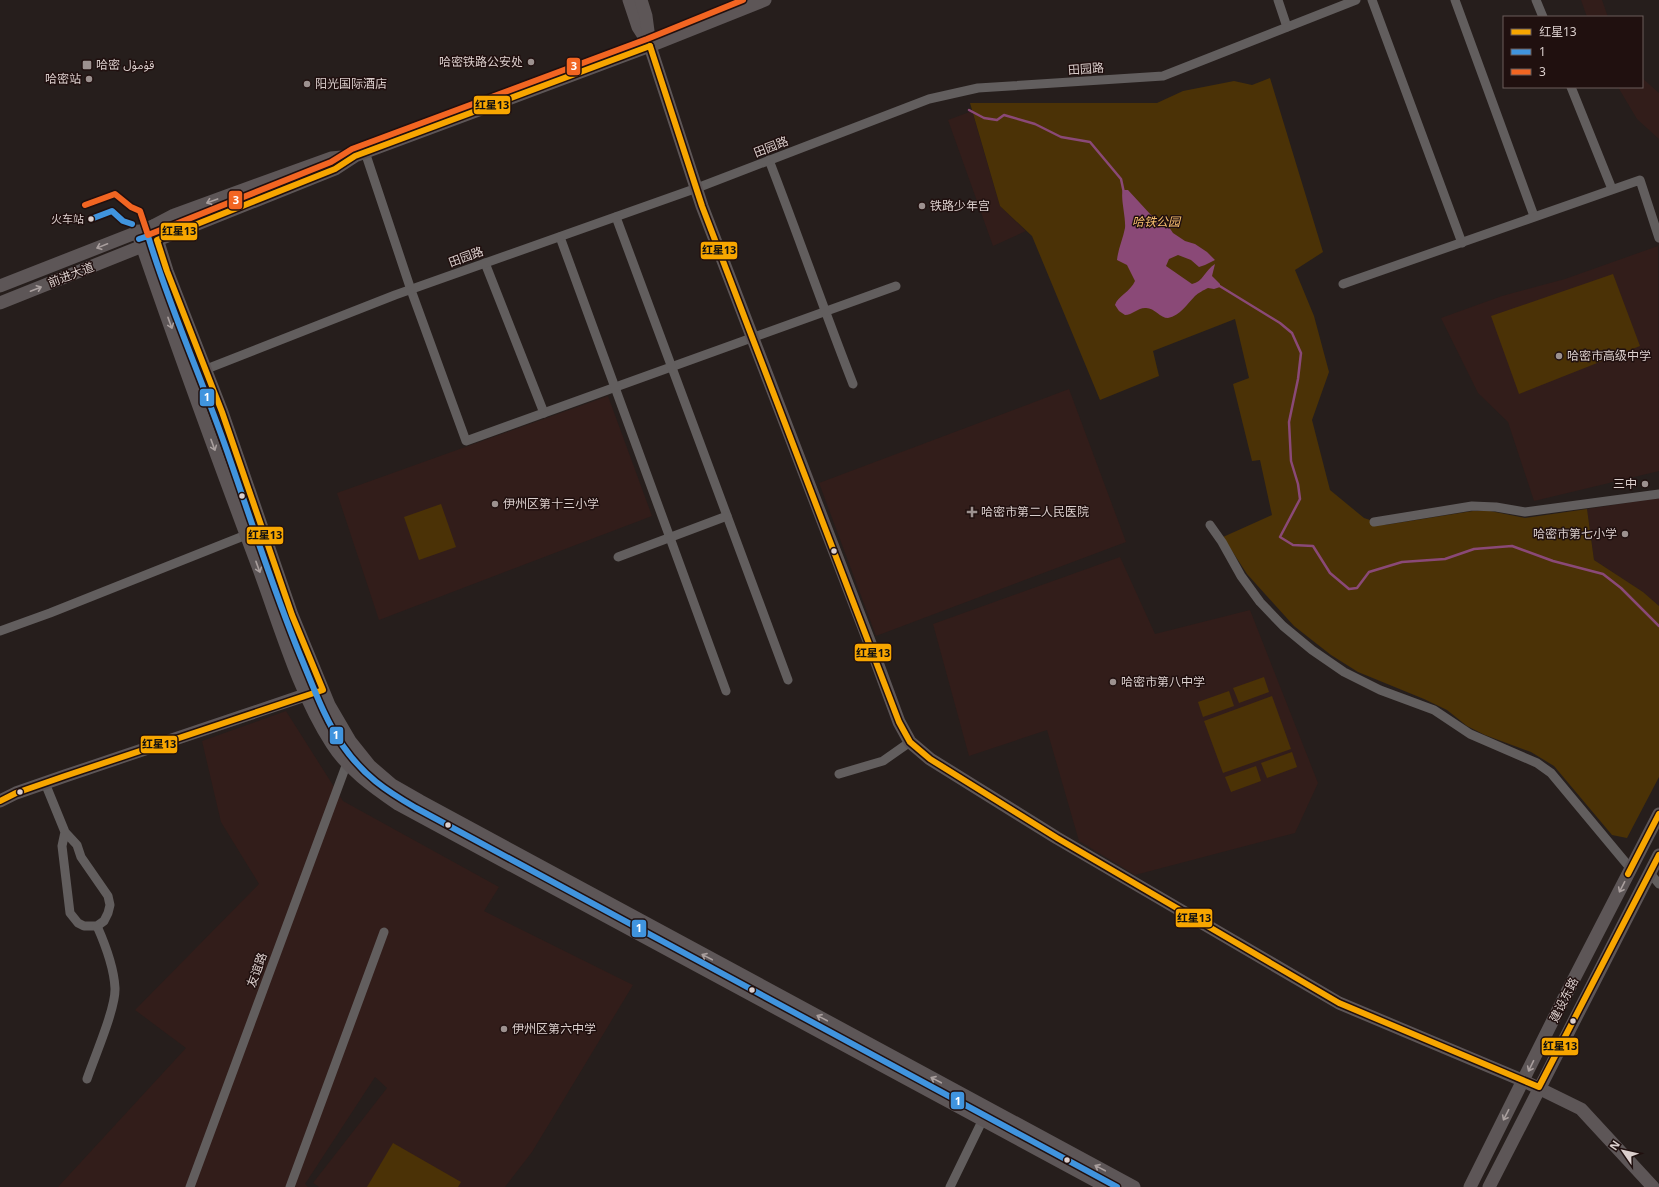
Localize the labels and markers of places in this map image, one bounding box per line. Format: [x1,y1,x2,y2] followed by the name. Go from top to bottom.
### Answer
[439,50,523,75] place label: 哈密铁路公安处
[96,53,154,78] place label: 哈密 قۇمۇل
[526,57,536,67] marker: 哈密铁路公安处
[81,59,93,71] marker: 哈密 قۇمۇل
[45,67,81,92] place label: 哈密站
[315,72,387,97] place label: 阳光国际酒店
[84,74,94,84] marker: 哈密站
[302,79,312,89] marker: 阳光国际酒店
[930,194,990,219] place label: 铁路少年宫
[917,201,927,211] marker: 铁路少年宫
[51,208,84,231] place label: 火车站
[86,214,96,224] marker: 火车站
[1567,344,1651,369] place label: 哈密市高级中学
[1554,351,1564,361] marker: 哈密市高级中学
[1613,472,1637,497] place label: 三中
[1640,479,1650,489] marker: 三中
[237,491,247,501] unlabelled marker
[503,492,599,517] place label: 伊州区第十三小学
[490,499,500,509] marker: 伊州区第十三小学
[981,500,1089,525] place label: 哈密市第二人民医院
[966,506,978,518] marker: 哈密市第二人民医院
[1533,522,1617,547] place label: 哈密市第七小学
[1620,529,1630,539] marker: 哈密市第七小学
[829,546,839,556] unlabelled marker
[1121,670,1205,695] place label: 哈密市第八中学
[1108,677,1118,687] marker: 哈密市第八中学
[15,787,25,797] unlabelled marker
[443,820,453,830] unlabelled marker
[747,985,757,995] unlabelled marker
[1568,1016,1578,1026] unlabelled marker
[512,1017,596,1042] place label: 伊州区第六中学
[499,1024,509,1034] marker: 伊州区第六中学
[1062,1155,1072,1165] unlabelled marker

